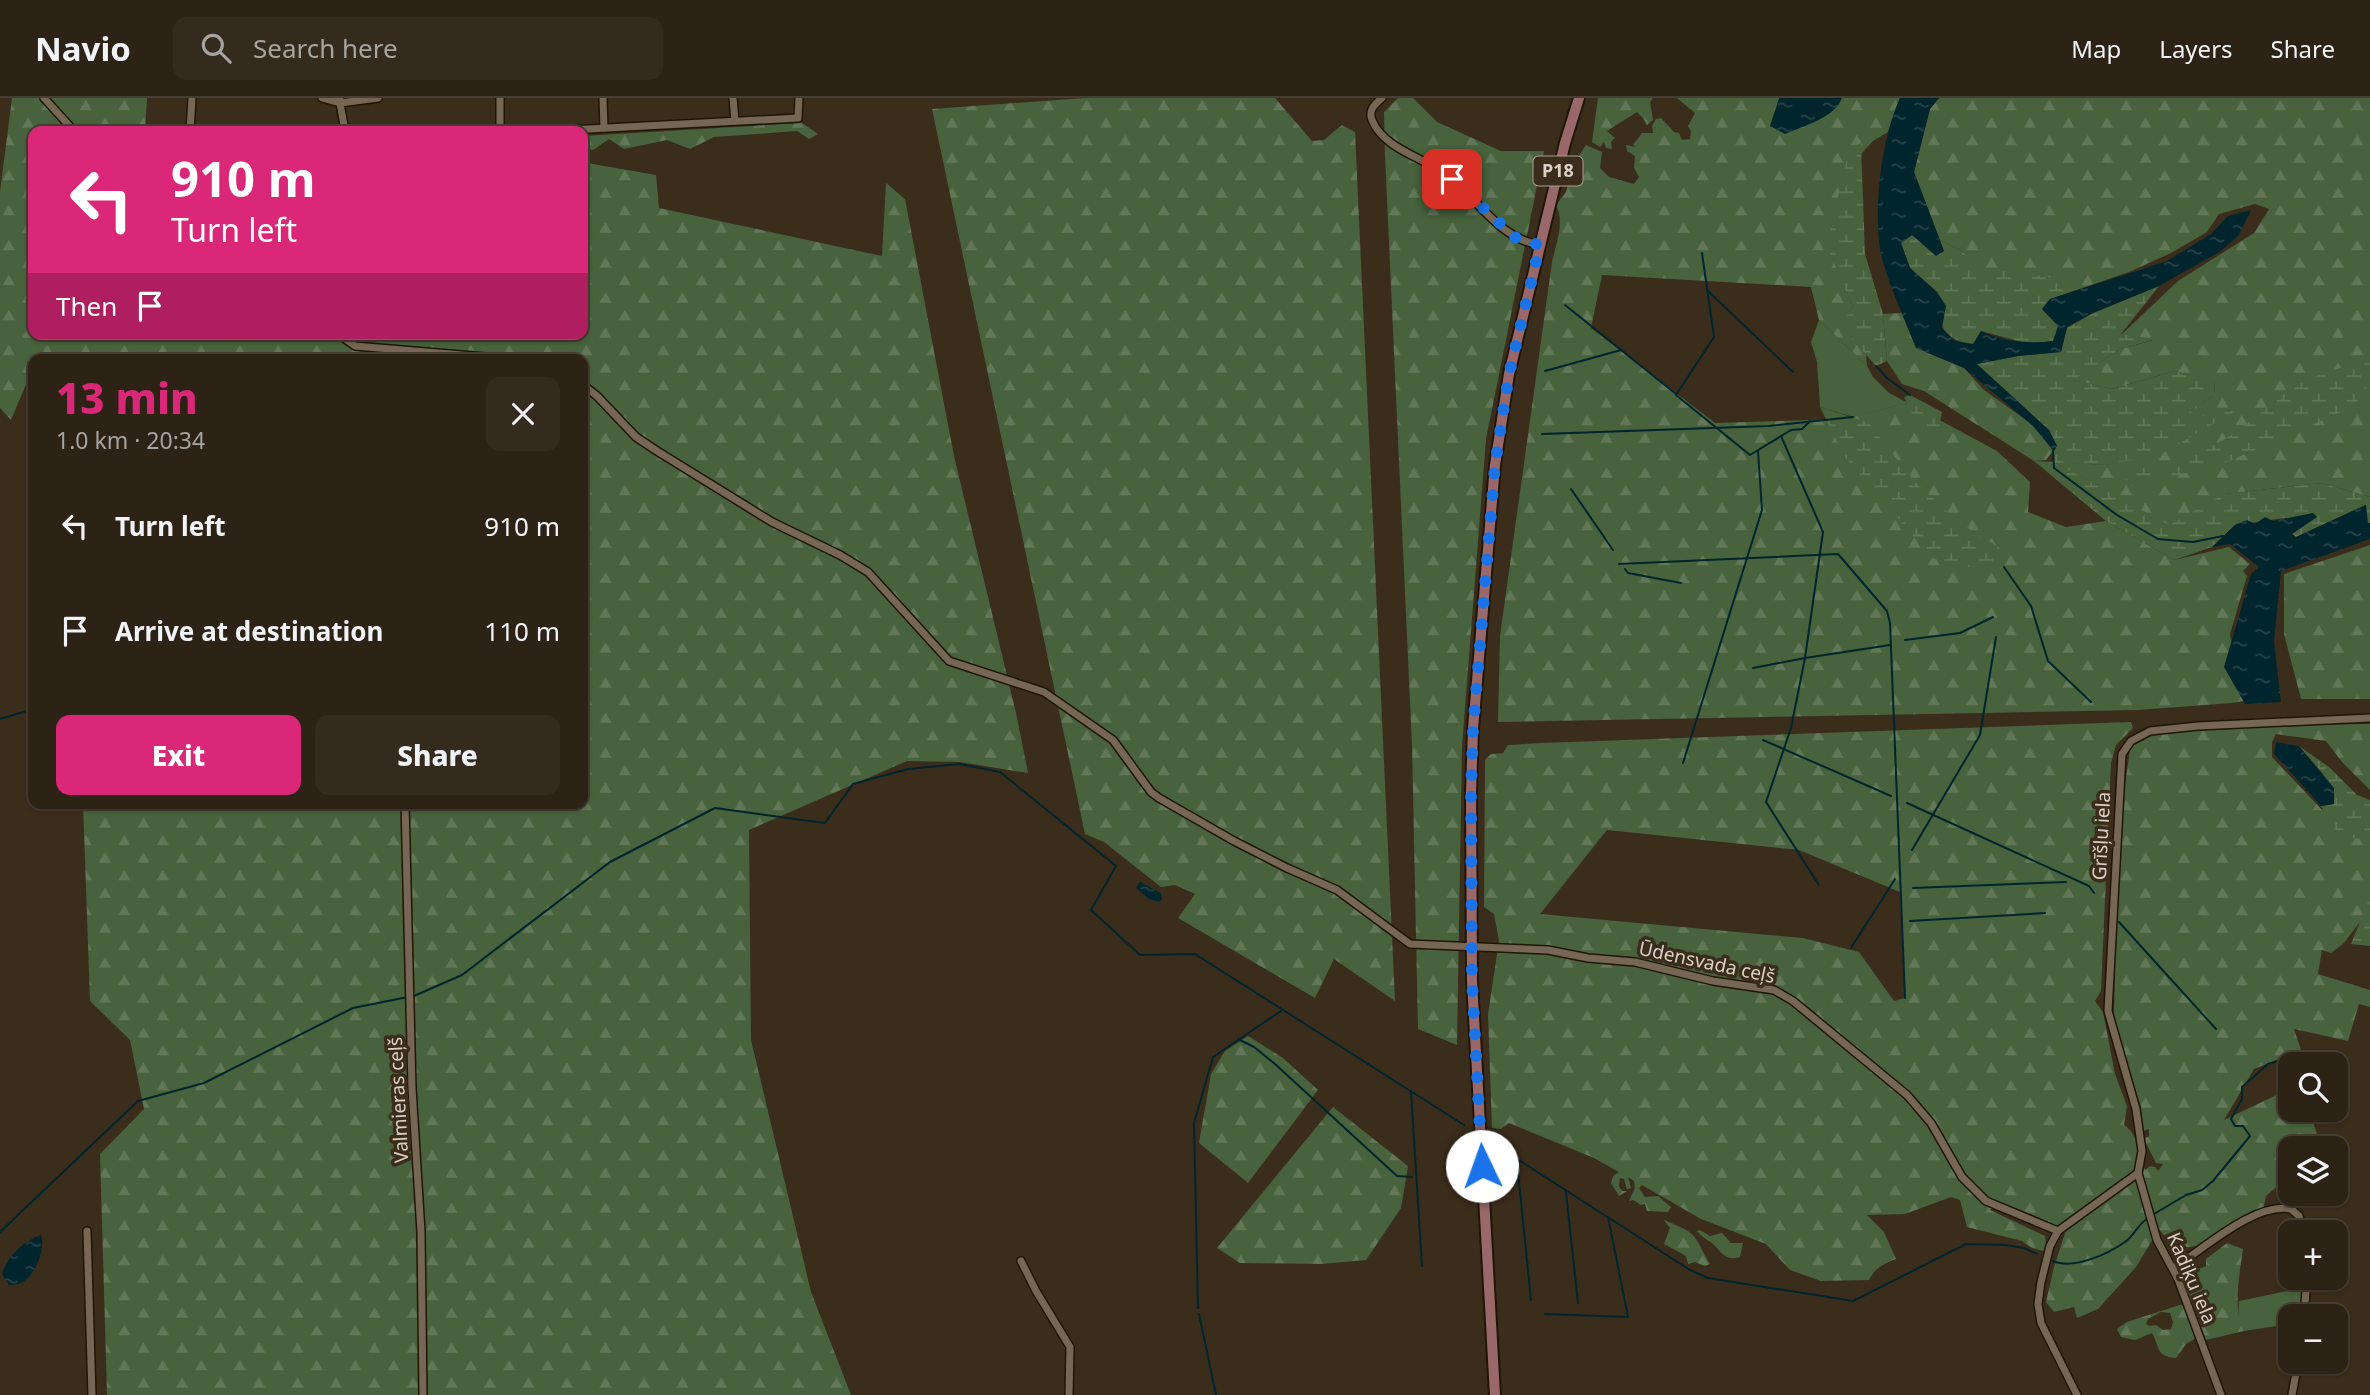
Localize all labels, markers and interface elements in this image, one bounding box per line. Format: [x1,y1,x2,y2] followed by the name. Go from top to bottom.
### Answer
[173,17,663,80] search box
[35,26,131,71] text: Navio
[197,29,235,67] icon: search
[253,30,398,66] text: Search here
[2071,32,2121,65] text: Map
[2159,32,2233,65] text: Layers
[2271,32,2335,65] text: Share
[171,145,316,211] text: 910 m
[1422,149,1482,209] pin
[56,154,147,245] icon: left
[1534,156,1582,186] road number: P18
[1433,160,1471,198] icon: arrive
[171,208,297,251] text: Turn left
[131,287,169,325] icon: arrive
[56,288,117,324] text: Then
[56,369,198,426] text: 13 min
[486,377,560,451] button: close
[56,424,205,456] text: 1.0 km · 20:34
[56,507,94,545] icon: left
[115,508,226,544] text: Turn left
[484,508,560,544] text: 910 m
[56,612,94,650] icon: arrive
[115,613,384,649] text: Arrive at destination
[484,613,560,649] text: 110 m
[56,715,301,795] button: Exit
[315,715,560,795] button: Share
[2086,791,2116,881] street label: Grīšļu iela
[1637,935,1777,989] street label: Ūdensvada ceļš
[382,1036,414,1164] street label: Valmieras ceļš
[2278,1052,2348,1374] map controls
[2278,1052,2348,1122] button: search
[1445,1129,1519,1203] position arrow
[2278,1136,2348,1206] button: layers
[2278,1220,2348,1290] button: +
[2161,1228,2223,1328] street label: Kadiķu iela
[2278,1304,2348,1374] button: −

